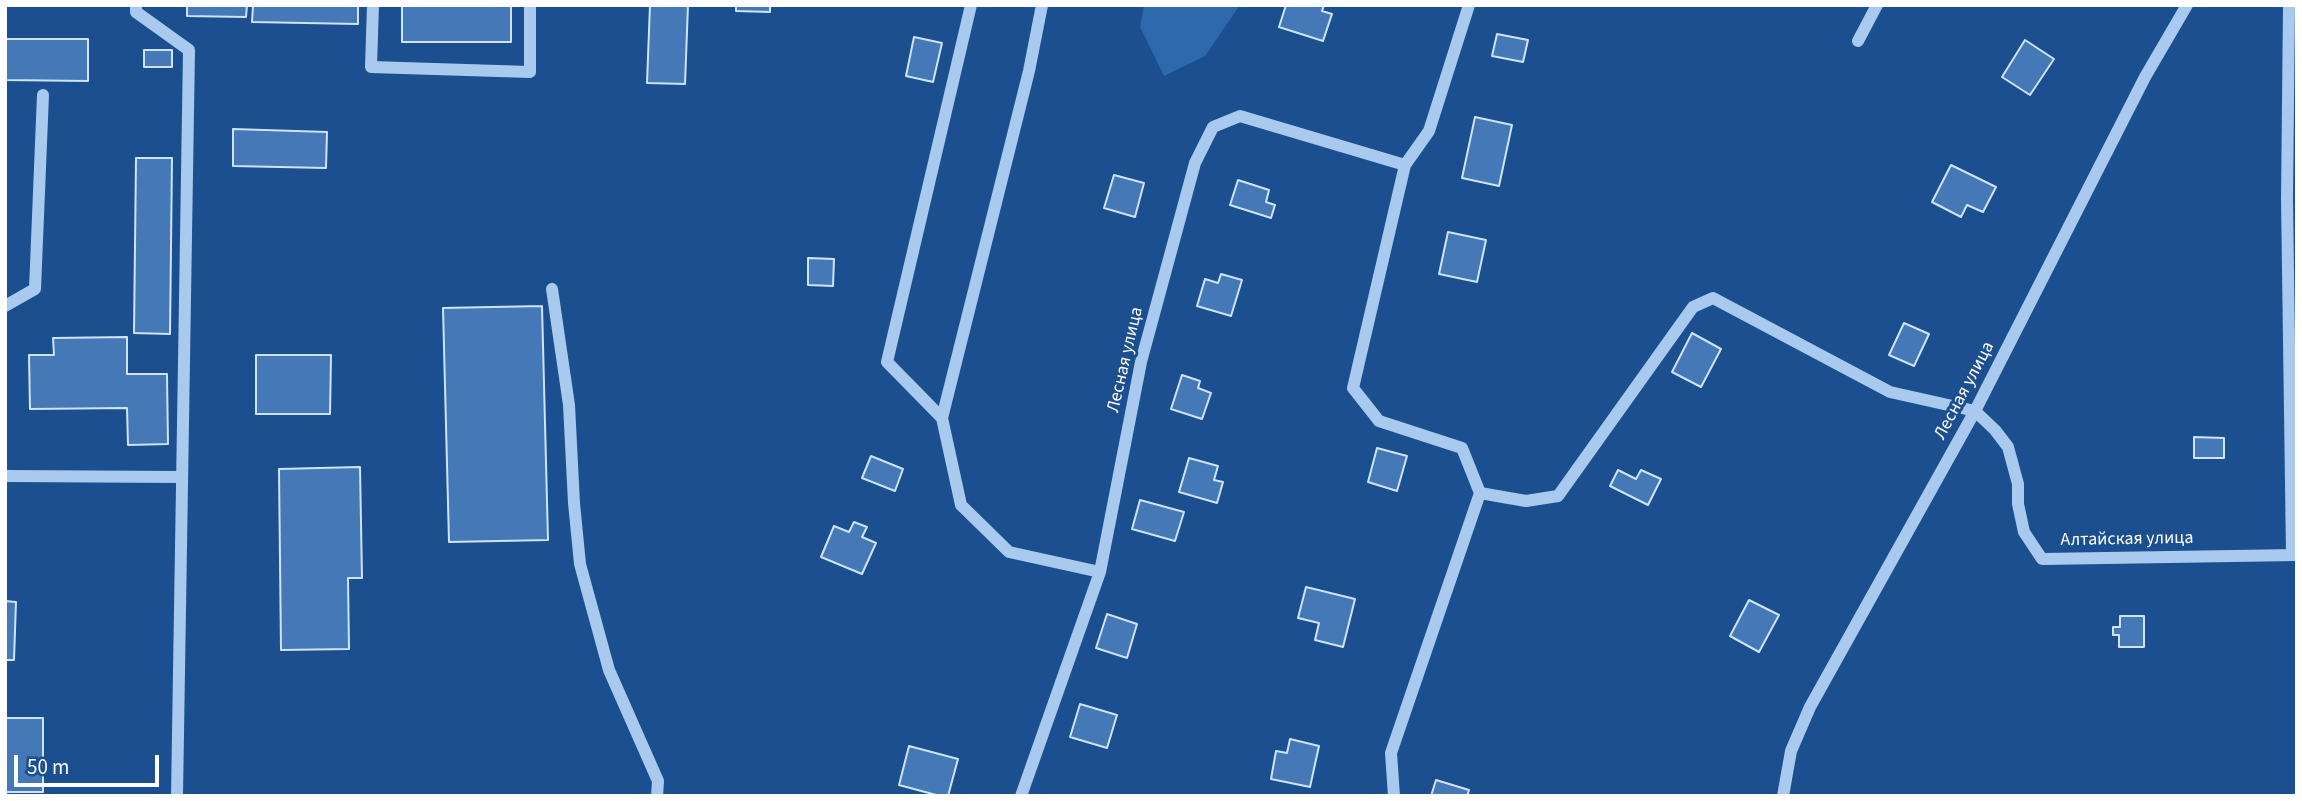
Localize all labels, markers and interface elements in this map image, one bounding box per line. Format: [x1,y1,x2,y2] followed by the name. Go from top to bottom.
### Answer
[1103,305,1149,415] street label: Лесная улица
[1930,338,2000,444] street label: Лесная улица
[2060,528,2194,552] street label: Алтайская улица
[18,742,163,786] scale bar
[27,752,69,782] text: 50 m

